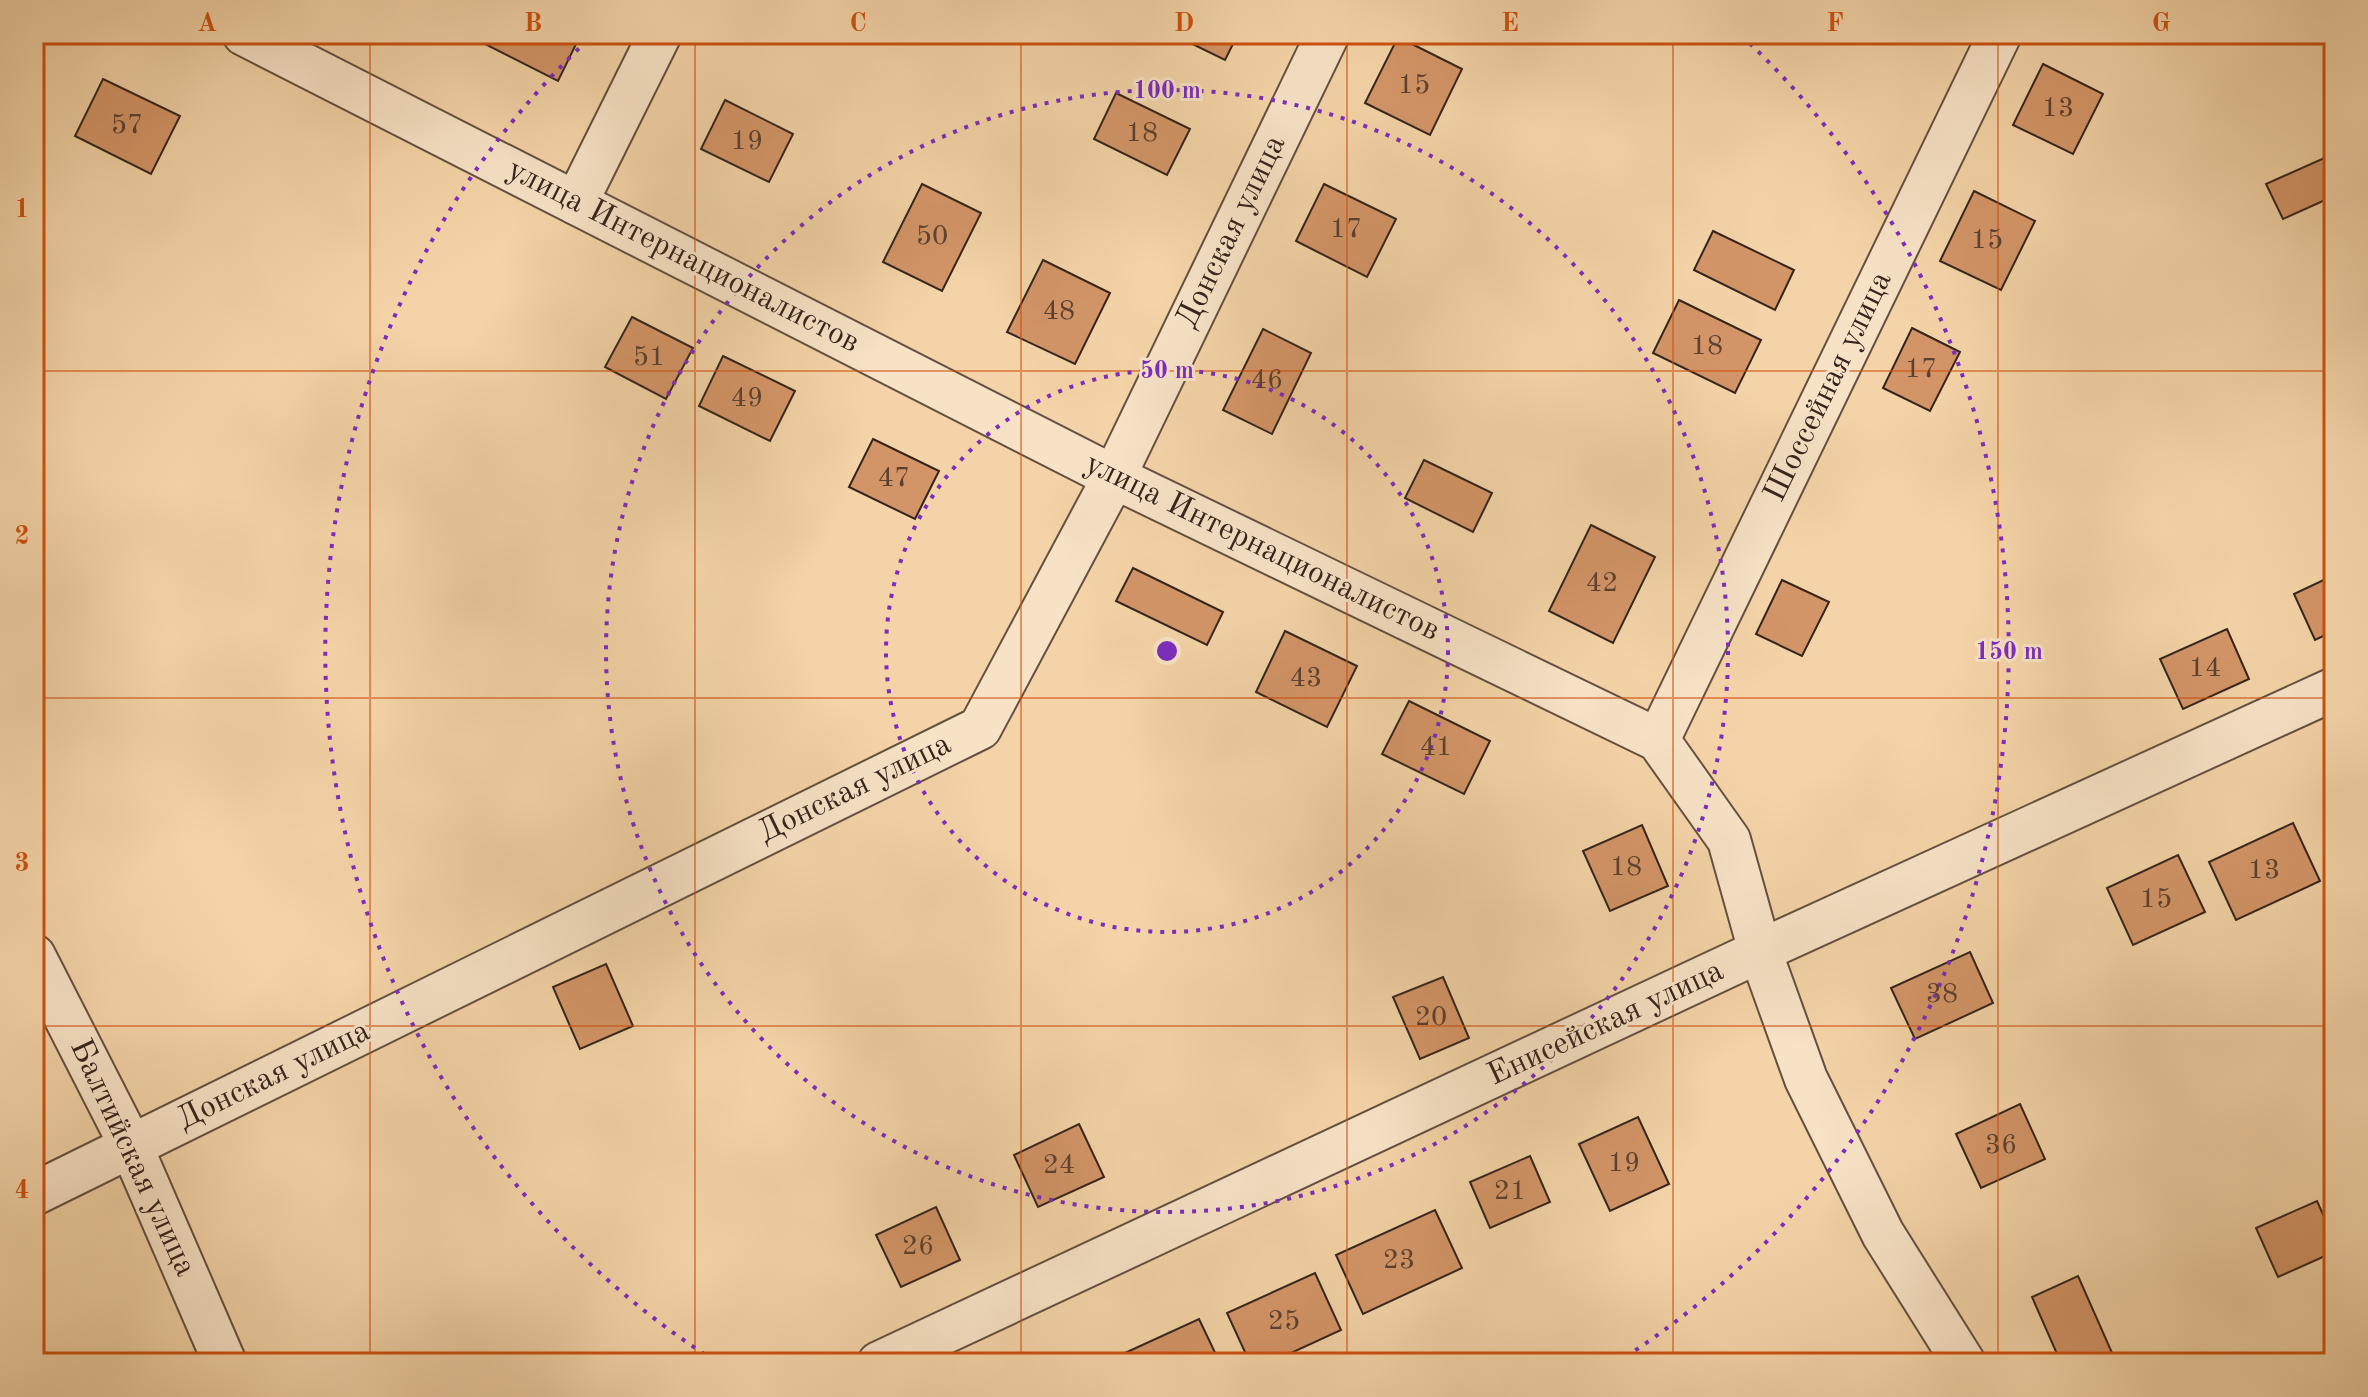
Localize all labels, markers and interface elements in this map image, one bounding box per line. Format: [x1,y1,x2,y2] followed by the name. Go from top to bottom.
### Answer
[197,11,217,37] text: A
[524,11,542,37] text: B
[849,11,867,37] text: C
[1174,11,1194,37] text: D
[1501,11,1519,37] text: E
[1826,11,1844,37] text: F
[2152,11,2170,37] text: G
[1398,72,1430,100] house number: 15
[1133,80,1201,104] text: 100 m
[2042,95,2074,123] house number: 13
[111,112,143,140] house number: 57
[1126,120,1158,148] house number: 18
[731,128,763,156] house number: 19
[1172,130,1293,334] street label: Донская улица
[502,154,864,360] street label: улица Интернационалистов
[14,197,30,223] text: 1
[1330,216,1362,244] house number: 17
[916,223,948,251] house number: 50
[1971,227,2003,255] house number: 15
[1759,267,1899,507] street label: Шоссейная улица
[1043,298,1075,326] house number: 48
[1691,333,1723,361] house number: 18
[633,344,665,372] house number: 51
[1905,356,1937,384] house number: 17
[1140,359,1194,384] text: 50 m
[1251,367,1283,395] house number: 46
[731,385,763,413] house number: 49
[1080,448,1444,648] street label: улица Интернационалистов
[878,465,910,493] house number: 47
[14,524,30,550] text: 2
[1586,570,1618,598] house number: 42
[1153,637,1181,665] centre of rings
[1975,640,2043,665] text: 150 m
[2189,655,2221,683] house number: 14
[1290,665,1322,693] house number: 43
[753,728,957,849] street label: Донская улица
[1420,734,1452,762] house number: 41
[14,851,30,877] text: 3
[1610,854,1642,882] house number: 18
[2248,857,2280,885] house number: 13
[2140,886,2172,914] house number: 15
[1483,955,1729,1093] street label: Енисейская улица
[1926,981,1958,1009] house number: 38
[1415,1004,1447,1032] house number: 20
[172,1015,376,1136] street label: Донская улица
[63,1035,201,1282] street label: Балтийская улица
[1985,1132,2017,1160] house number: 36
[1608,1150,1640,1178] house number: 19
[1043,1152,1075,1180] house number: 24
[14,1178,30,1204] text: 4
[1494,1178,1526,1206] house number: 21
[902,1233,934,1261] house number: 26
[1383,1247,1415,1275] house number: 23
[1268,1308,1300,1336] house number: 25

